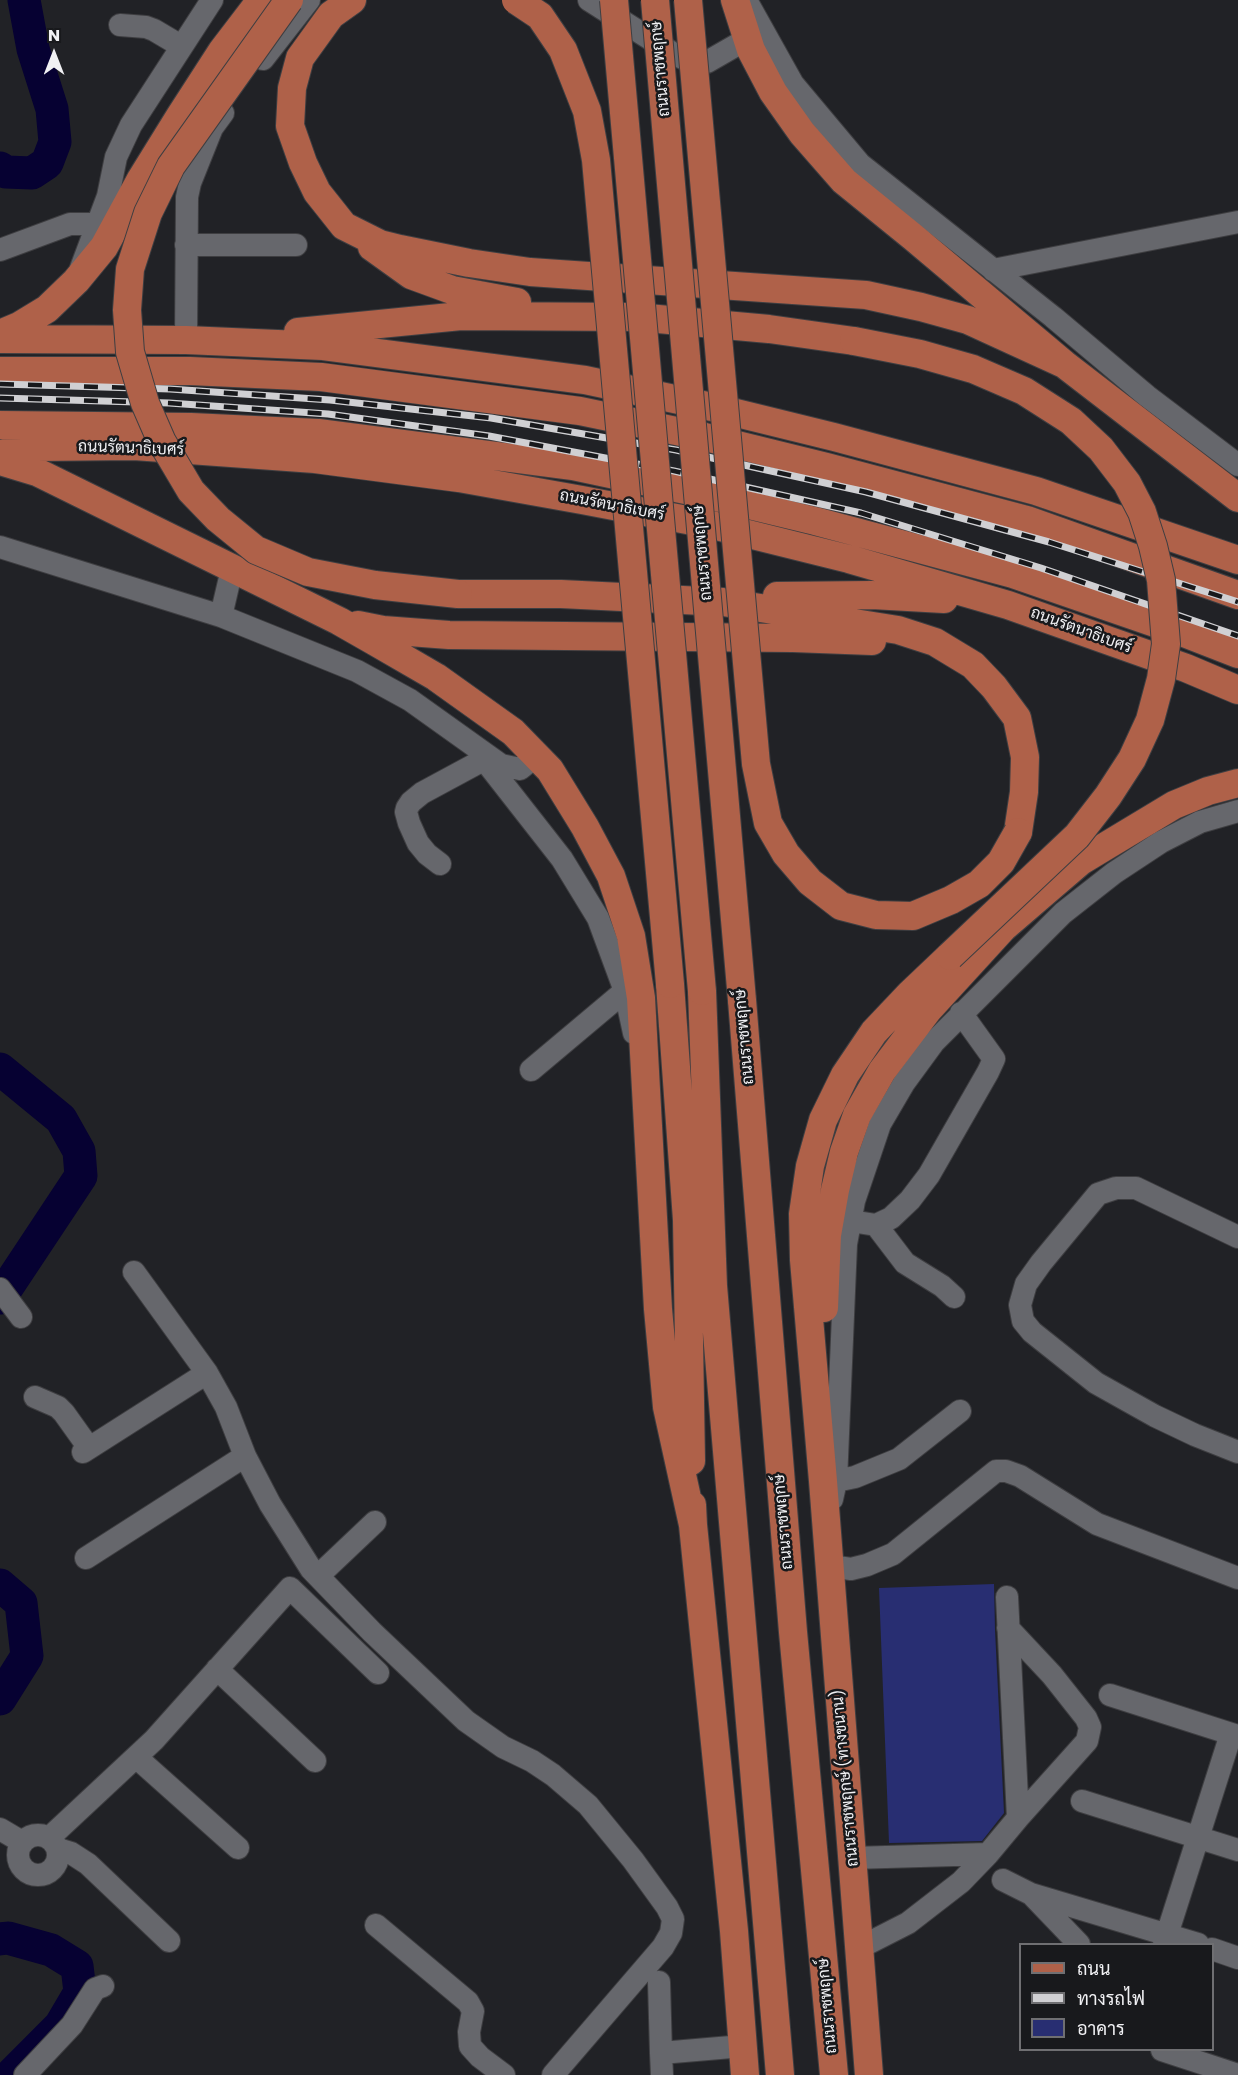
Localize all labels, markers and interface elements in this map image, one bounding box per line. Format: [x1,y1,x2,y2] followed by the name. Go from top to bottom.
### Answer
[647,20,675,118] street label: ถนนราชพฤกษ์
[24,24,84,84] north arrow
[48,24,60,47] text: N
[77,438,185,460] street label: ถนนรัตนาธิเบศร์
[558,486,666,526] street label: ถนนรัตนาธิเบศร์
[689,504,717,602] street label: ถนนราชพฤกษ์
[1028,604,1134,658] street label: ถนนรัตนาธิเบศร์
[731,988,759,1086] street label: ถนนราชพฤกษ์
[770,1473,798,1571] street label: ถนนราชพฤกษ์
[829,1689,863,1867] street label: ถนนราชพฤกษ์ (ทางขนาน)
[1019,1943,1214,2051] legend
[1077,1956,1110,1981] text: ถนน
[814,1957,842,2055] street label: ถนนราชพฤกษ์
[1077,1986,1145,2011] text: ทางรถไฟ
[1077,2016,1125,2041] text: อาคาร

